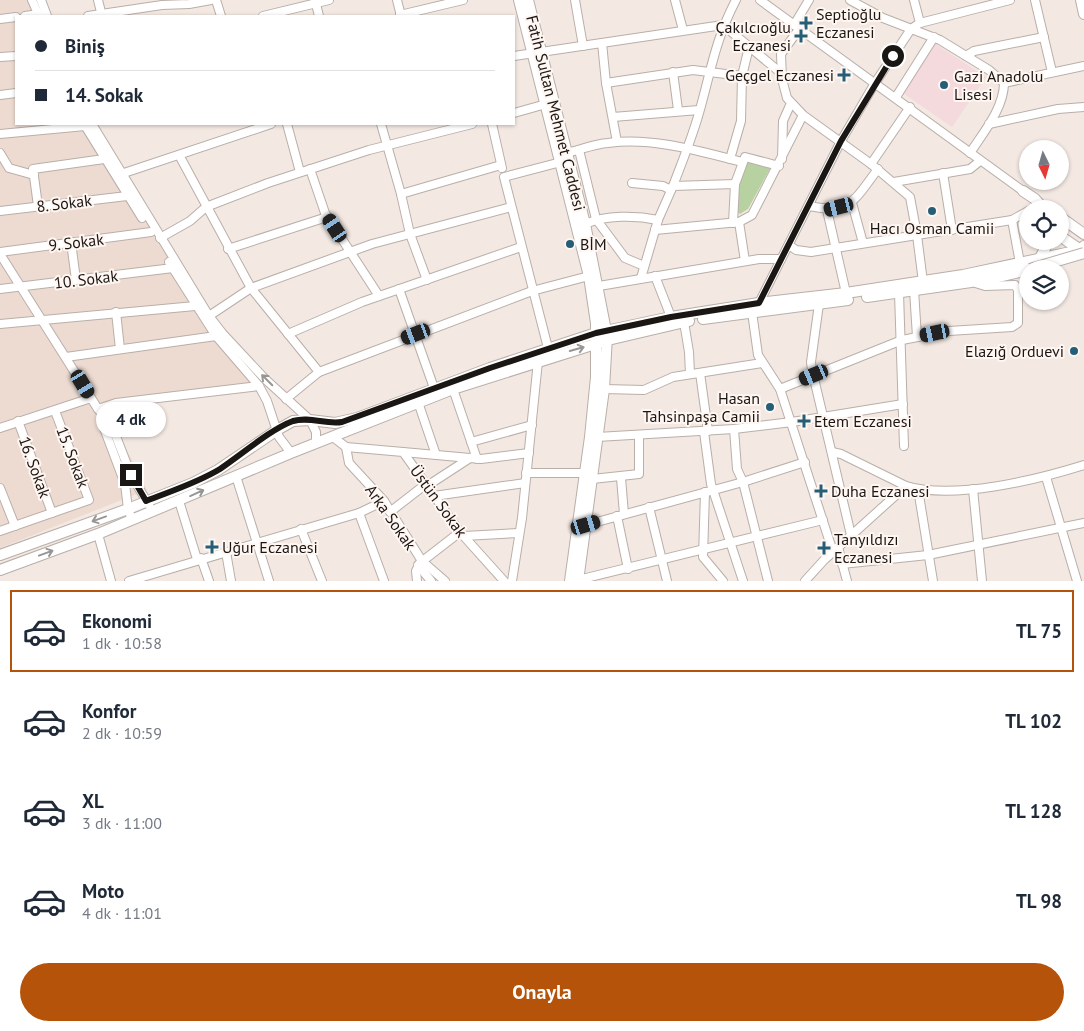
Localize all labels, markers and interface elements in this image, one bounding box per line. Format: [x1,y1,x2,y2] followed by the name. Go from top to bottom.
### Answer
[816,4,881,42] place label: Septioğlu Eczanesi
[522,13,590,213] street label: Fatih Sultan Mehmet Caddesi
[716,17,791,55] place label: Çakılcıoğlu Eczanesi
[800,17,812,29] marker: Septioğlu Eczanesi
[795,30,807,42] marker: Çakılcıoğlu Eczanesi
[65,34,105,58] text: Biniş
[882,45,904,67] route start
[725,65,834,85] place label: Geçgel Eczanesi
[954,66,1043,104] place label: Gazi Anadolu Lisesi
[838,69,850,81] marker: Geçgel Eczanesi
[938,79,950,91] marker: Gazi Anadolu Lisesi
[65,83,143,107] text: 14. Sokak
[1019,140,1069,190] north arrow
[1019,140,1069,310] map controls
[35,190,93,216] street label: 8. Sokak
[822,196,855,218] car
[1019,200,1069,250] button: locate
[926,205,938,217] marker: Hacı Osman Camii
[320,211,349,245] car
[870,218,994,238] place label: Hacı Osman Camii
[47,229,105,255] street label: 9. Sokak
[580,234,607,254] place label: BİM
[564,238,576,250] marker: BİM
[1019,260,1069,310] button: layers
[53,265,119,293] street label: 10. Sokak
[399,322,432,346] car
[918,323,951,343] car
[965,341,1064,361] place label: Elazığ Orduevi
[569,344,585,354] one-way arrow
[1068,345,1080,357] marker: Elazığ Orduevi
[797,362,830,388] car
[68,367,97,401] car
[261,374,273,387] one-way arrow
[642,388,760,426] place label: Hasan Tahsinpaşa Camii
[764,401,776,413] marker: Hasan Tahsinpaşa Camii
[96,402,166,438] callout: 4 dk
[116,409,146,429] text: 4 dk
[814,411,912,431] place label: Etem Eczanesi
[798,415,810,427] marker: Etem Eczanesi
[52,423,94,491] street label: 15. Sokak
[15,433,55,501] street label: 16. Sokak
[406,461,472,541] street label: Üstün Sokak
[120,464,142,486] route end
[361,481,421,554] street label: Arka Sokak
[831,481,930,501] place label: Duha Eczanesi
[815,485,827,497] marker: Duha Eczanesi
[189,488,204,498] one-way arrow
[569,513,602,537] car
[92,515,107,524] one-way arrow
[834,529,899,567] place label: Tanyıldızı Eczanesi
[222,537,318,557] place label: Uğur Eczanesi
[206,541,218,553] marker: Uğur Eczanesi
[818,542,830,554] marker: Tanyıldızı Eczanesi
[38,548,53,557] one-way arrow
[22,609,67,654] icon: car
[82,609,152,633] text: Ekonomi
[1016,619,1062,643] text: TL 75
[82,633,162,653] text: 1 dk · 10:58
[22,699,67,744] icon: car
[82,699,136,723] text: Konfor
[1005,709,1062,733] text: TL 102
[82,723,162,743] text: 2 dk · 10:59
[22,789,67,834] icon: car
[82,789,104,813] text: XL
[1005,799,1062,823] text: TL 128
[82,813,162,833] text: 3 dk · 11:00
[22,879,67,924] icon: car
[82,879,124,903] text: Moto
[1016,889,1062,913] text: TL 98
[82,903,162,923] text: 4 dk · 11:01
[20,963,1064,1021] button: Onayla

